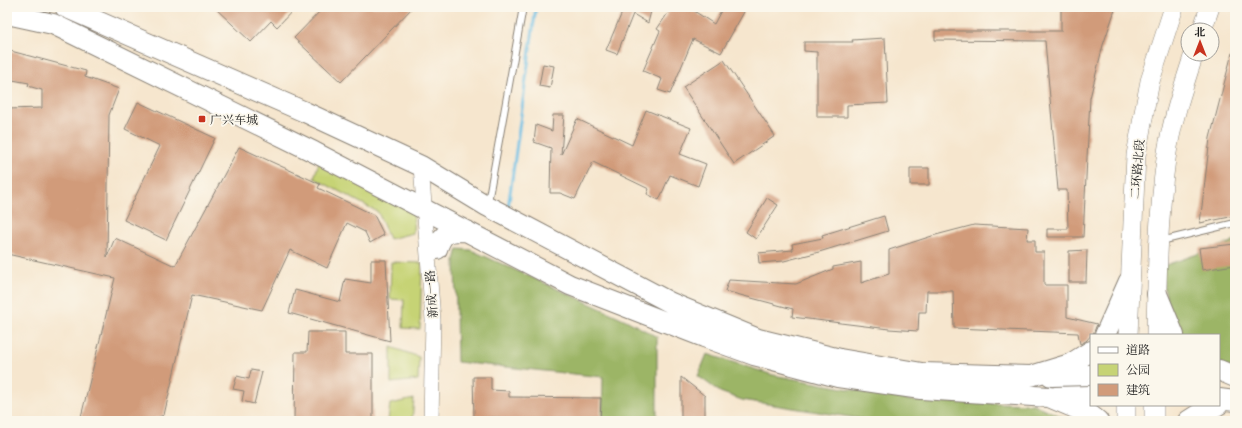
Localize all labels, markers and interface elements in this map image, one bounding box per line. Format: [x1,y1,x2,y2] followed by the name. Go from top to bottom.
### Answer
[1180,22,1220,62] north arrow
[1195,25,1206,39] text: 北
[210,112,258,127] place label: 广兴车城
[197,114,207,124] marker: 广兴车城
[1127,138,1147,200] street label: 二环路北段
[422,270,440,318] street label: 新成一路
[1090,334,1220,406] legend
[1126,342,1150,357] text: 道路
[1126,362,1150,377] text: 公园
[1126,382,1150,397] text: 建筑

